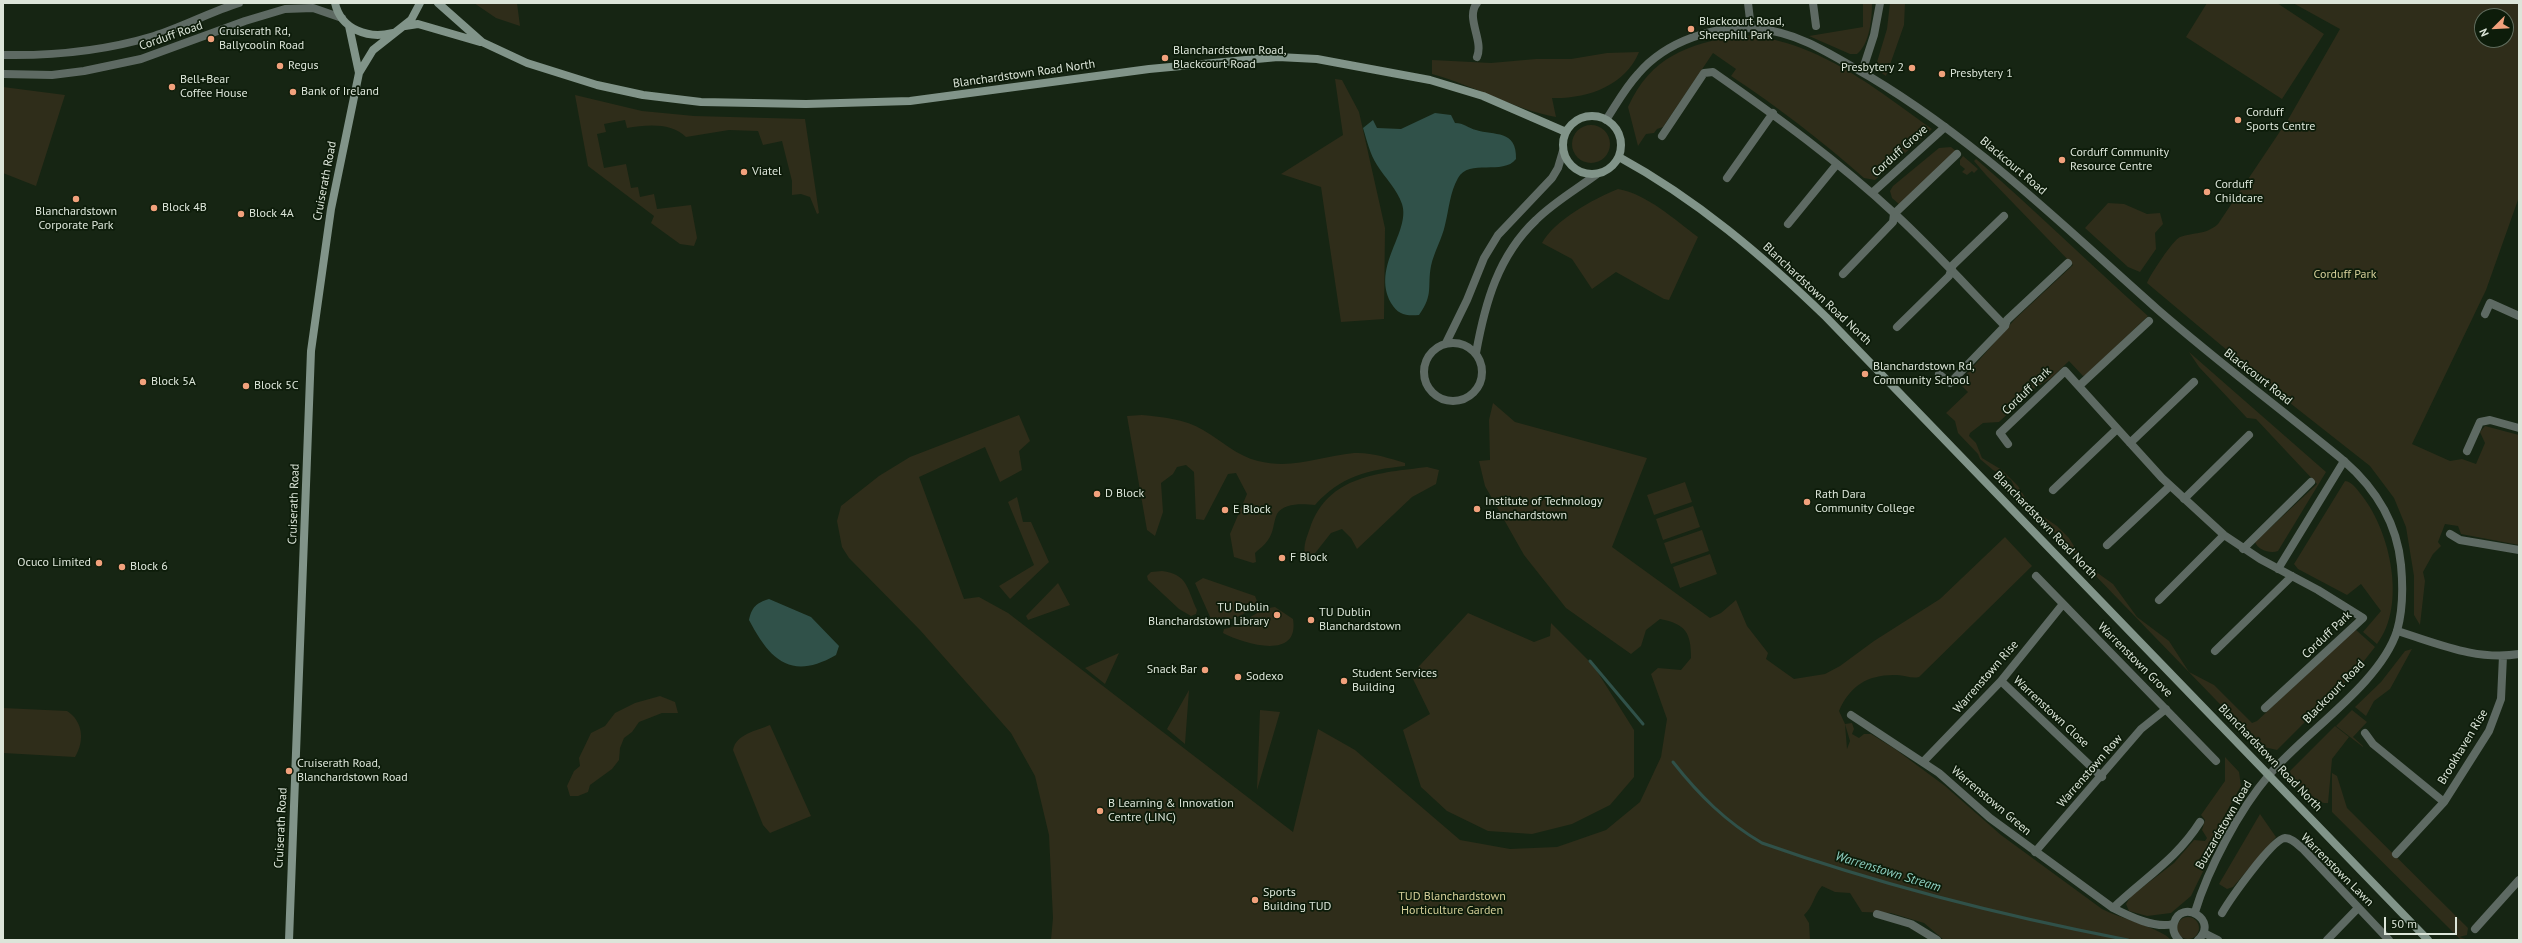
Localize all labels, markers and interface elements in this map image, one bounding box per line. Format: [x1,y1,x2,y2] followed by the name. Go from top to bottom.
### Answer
[2474,8,2514,48] north arrow
[1699,15,1784,43] place label: Blackcourt Road, Sheephill Park
[137,18,205,54] street label: Corduff Road
[1686,24,1696,34] marker: Blackcourt Road, Sheephill Park
[219,25,304,53] place label: Cruiserath Rd, Ballycoolin Road
[2476,26,2492,39] text: N
[206,34,216,44] marker: Cruiserath Rd, Ballycoolin Road
[1173,44,1286,72] place label: Blanchardstown Road, Blackcourt Road
[1160,53,1170,63] marker: Blanchardstown Road, Blackcourt Road
[952,57,1096,91] street label: Blanchardstown Road North
[288,59,318,73] place label: Regus
[275,61,285,71] marker: Regus
[1841,61,1904,75] place label: Presbytery 2
[1907,63,1917,73] marker: Presbytery 2
[1950,67,2013,81] place label: Presbytery 1
[1937,69,1947,79] marker: Presbytery 1
[180,73,248,101] place label: Bell+Bear Coffee House
[167,82,177,92] marker: Bell+Bear Coffee House
[301,85,379,99] place label: Bank of Ireland
[288,87,298,97] marker: Bank of Ireland
[2246,106,2315,134] place label: Corduff Sports Centre
[2233,115,2243,125] marker: Corduff Sports Centre
[1869,122,1931,180] street label: Corduff Grove
[1977,134,2049,198] street label: Blackcourt Road
[310,140,340,222] street label: Cruiserath Road
[2070,146,2169,174] place label: Corduff Community Resource Centre
[2057,155,2067,165] marker: Corduff Community Resource Centre
[752,165,782,179] place label: Viatel
[739,167,749,177] marker: Viatel
[2215,178,2263,206] place label: Corduff Childcare
[2202,187,2212,197] marker: Corduff Childcare
[71,194,81,204] marker: Blanchardstown Corporate Park
[162,201,207,215] place label: Block 4B
[149,203,159,213] marker: Block 4B
[35,205,117,233] place label: Blanchardstown Corporate Park
[249,207,294,221] place label: Block 4A
[236,209,246,219] marker: Block 4A
[1760,240,1874,348] street label: Blanchardstown Road North
[2314,268,2376,282] park label: Corduff Park
[2221,346,2295,408] street label: Blackcourt Road
[1873,360,1975,388] place label: Blanchardstown Rd, Community School
[1999,364,2055,418] street label: Corduff Park
[1860,369,1870,379] marker: Blanchardstown Rd, Community School
[151,375,196,389] place label: Block 5A
[138,377,148,387] marker: Block 5A
[254,379,299,393] place label: Block 5C
[241,381,251,391] marker: Block 5C
[285,463,303,545] street label: Cruiserath Road
[1990,468,2100,582] street label: Blanchardstown Road North
[1105,487,1144,501] place label: D Block
[1815,488,1915,516] place label: Rath Dara Community College
[1092,489,1102,499] marker: D Block
[1485,495,1603,523] place label: Institute of Technology Blanchardstown
[1802,497,1812,507] marker: Rath Dara Community College
[1233,503,1271,517] place label: E Block
[1472,504,1482,514] marker: Institute of Technology Blanchardstown
[1220,505,1230,515] marker: E Block
[1290,551,1328,565] place label: F Block
[1277,553,1287,563] marker: F Block
[17,556,91,570] place label: Ocuco Limited
[94,558,104,568] marker: Ocuco Limited
[130,560,168,574] place label: Block 6
[117,562,127,572] marker: Block 6
[1148,601,1269,629] place label: TU Dublin Blanchardstown Library
[1319,606,1401,634] place label: TU Dublin Blanchardstown
[2299,608,2355,662] street label: Corduff Park
[1272,610,1282,620] marker: TU Dublin Blanchardstown Library
[1306,615,1316,625] marker: TU Dublin Blanchardstown
[2095,620,2175,700] street label: Warrenstown Grove
[1951,638,2021,716] street label: Warrenstown Rise
[2300,657,2368,727] street label: Blackcourt Road
[1147,663,1197,677] place label: Snack Bar
[1200,665,1210,675] marker: Snack Bar
[1352,667,1437,695] place label: Student Services Building
[1246,670,1283,684] place label: Sodexo
[1233,672,1243,682] marker: Sodexo
[2010,673,2092,751] street label: Warrenstown Close
[1339,676,1349,686] marker: Student Services Building
[2215,701,2325,815] street label: Blanchardstown Road North
[2435,707,2491,787] street label: Brookhaven Rise
[2054,732,2126,810] street label: Warrenstown Row
[297,757,408,785] place label: Cruiserath Road, Blanchardstown Road
[1948,763,2034,839] street label: Warrenstown Green
[284,766,294,776] marker: Cruiserath Road, Blanchardstown Road
[2193,778,2255,872] street label: Buzzardstown Road
[272,787,290,869] street label: Cruiserath Road
[1108,797,1234,825] place label: B Learning & Innovation Centre (LINC)
[1095,806,1105,816] marker: B Learning & Innovation Centre (LINC)
[2297,830,2377,910] street label: Warrenstown Lawn
[1833,849,1943,895] water label: Warrenstown Stream
[1263,886,1331,914] place label: Sports Building TUD
[1398,890,1506,918] park label: TUD Blanchardstown Horticulture Garden
[1250,895,1260,905] marker: Sports Building TUD
[2386,909,2459,935] scale bar
[2391,916,2417,931] text: 50 m

